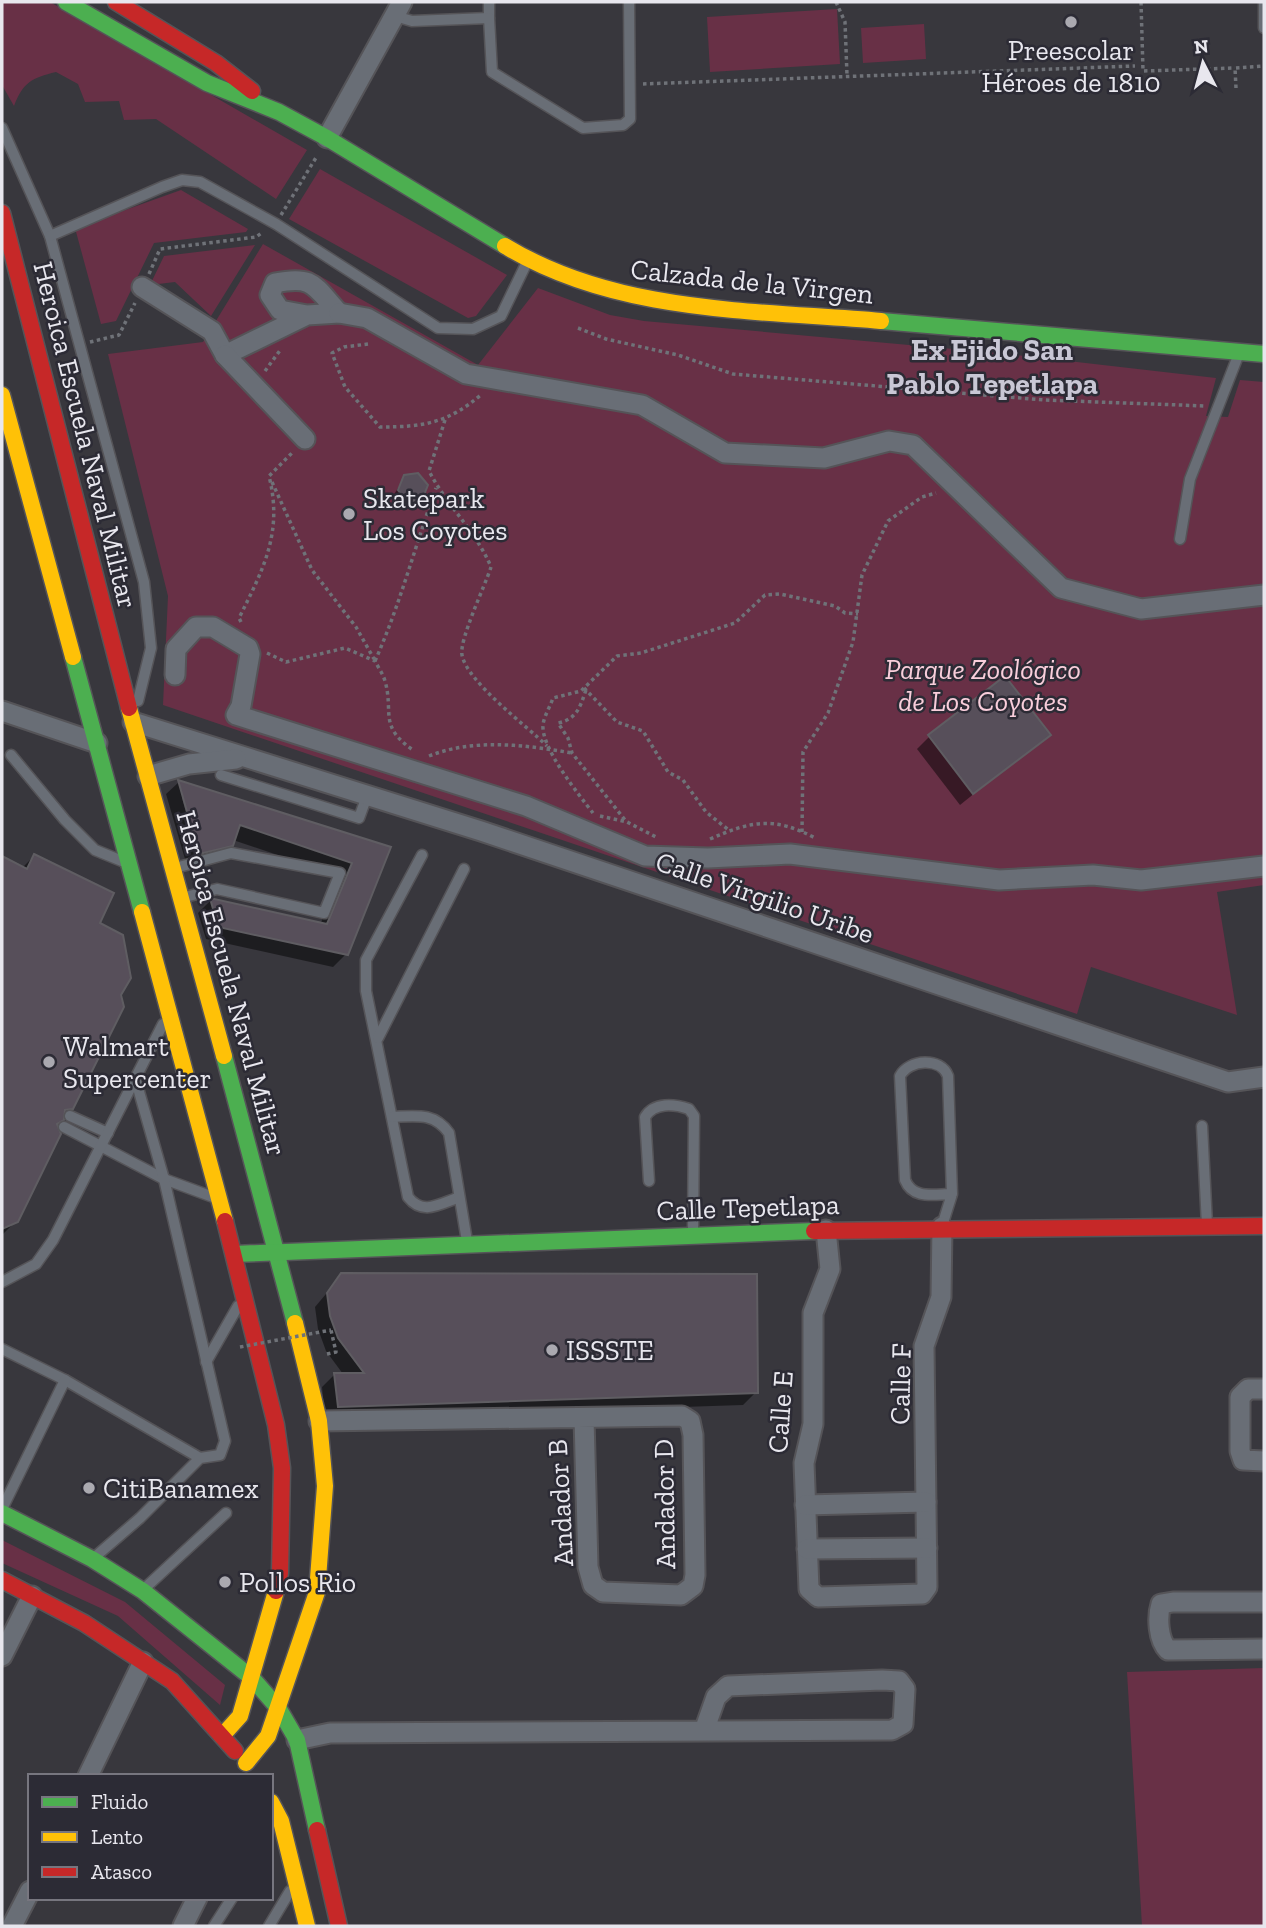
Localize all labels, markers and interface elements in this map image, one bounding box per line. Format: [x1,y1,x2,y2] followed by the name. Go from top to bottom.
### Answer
[1063,14,1079,30] marker: Preescolar Héroes de 1810
[1168,28,1238,98] north arrow
[981,34,1161,99] place label: Preescolar Héroes de 1810
[1193,34,1210,59] text: N
[629,252,875,311] street label: Calzada de la Virgen
[26,258,145,612] street label: Heroica Escuela Naval Militar
[886,332,1098,402] district label: Ex Ejido San Pablo Tepetlapa
[363,482,507,547] place label: Skatepark Los Coyotes
[341,506,357,522] marker: Skatepark Los Coyotes
[885,653,1081,718] park label: Parque Zoológico de Los Coyotes
[169,807,294,1159] street label: Heroica Escuela Naval Militar
[651,845,878,950] street label: Calle Virgilio Uribe
[63,1030,211,1095] place label: Walmart Supercenter
[41,1054,57,1070] marker: Walmart Supercenter
[656,1188,841,1227] street label: Calle Tepetlapa
[566,1334,654,1367] place label: ISSSTE
[544,1342,560,1358] marker: ISSSTE
[883,1343,918,1425] street label: Calle F
[761,1370,800,1454] street label: Calle E
[541,1438,580,1567] street label: Andador B
[647,1439,682,1569] street label: Andador D
[103,1472,259,1505] place label: CitiBanamex
[81,1480,97,1496] marker: CitiBanamex
[239,1566,356,1599] place label: Pollos Rio
[217,1574,233,1590] marker: Pollos Rio
[28,1774,273,1900] legend
[91,1789,148,1814] text: Fluido
[91,1824,143,1849] text: Lento
[91,1859,152,1884] text: Atasco

